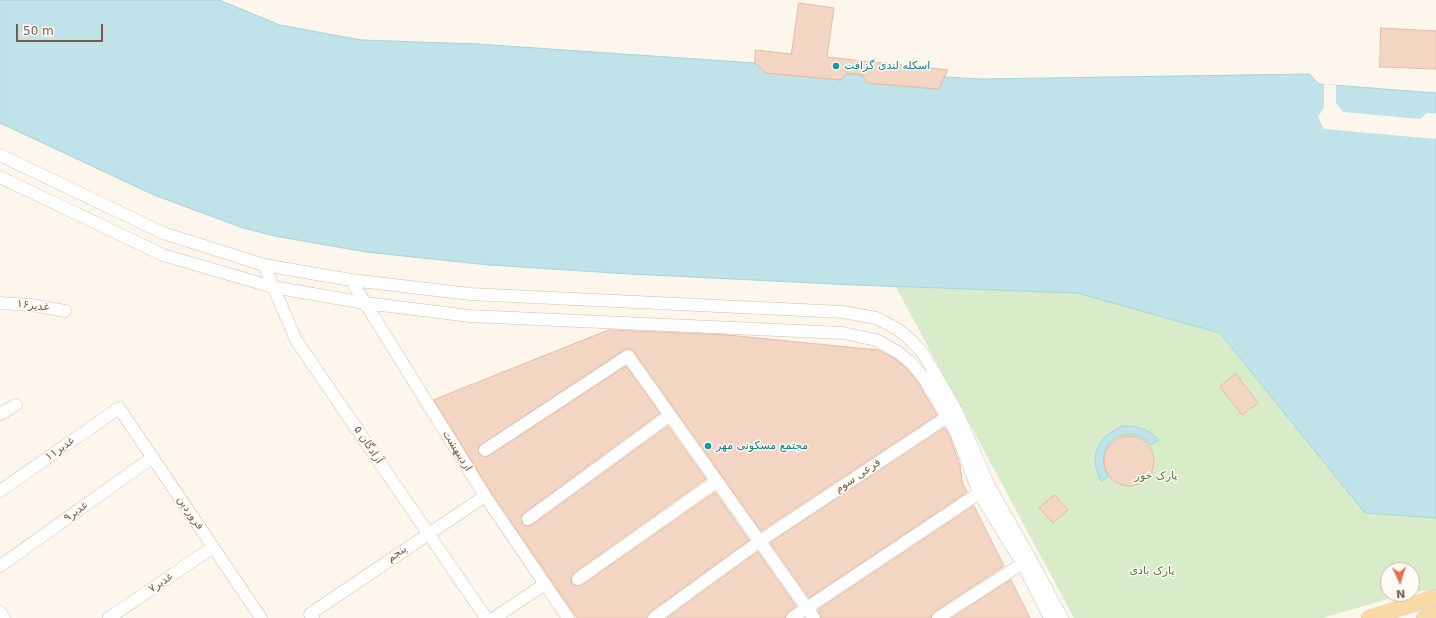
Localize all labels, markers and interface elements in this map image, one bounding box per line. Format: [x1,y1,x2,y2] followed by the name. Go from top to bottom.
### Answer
[18,16,105,42] scale bar
[23,24,54,38] text: 50 m
[844,59,930,73] place label: اسکله لندی گزافت
[831,61,841,71] marker: اسکله لندی گزافت
[16,297,50,315] street label: غدیر۱۶
[351,424,385,466] street label: آزادگان ۵
[439,428,475,474] street label: اردیبهشت
[43,434,77,464] street label: غدیر۱۱
[716,439,808,453] place label: مجتمع مسکونی مهر
[703,441,713,451] marker: مجتمع مسکونی مهر
[833,456,883,496] street label: فرعی سوم
[1135,469,1177,483] park label: پارک خور
[174,493,206,533] street label: فروردین
[61,499,91,525] street label: غدیر۹
[385,543,409,565] street label: پنجم
[1380,562,1420,602] north arrow
[1130,564,1174,578] park label: پارک بادی
[146,570,176,596] street label: غدیر۷
[1396,587,1406,600] text: N

